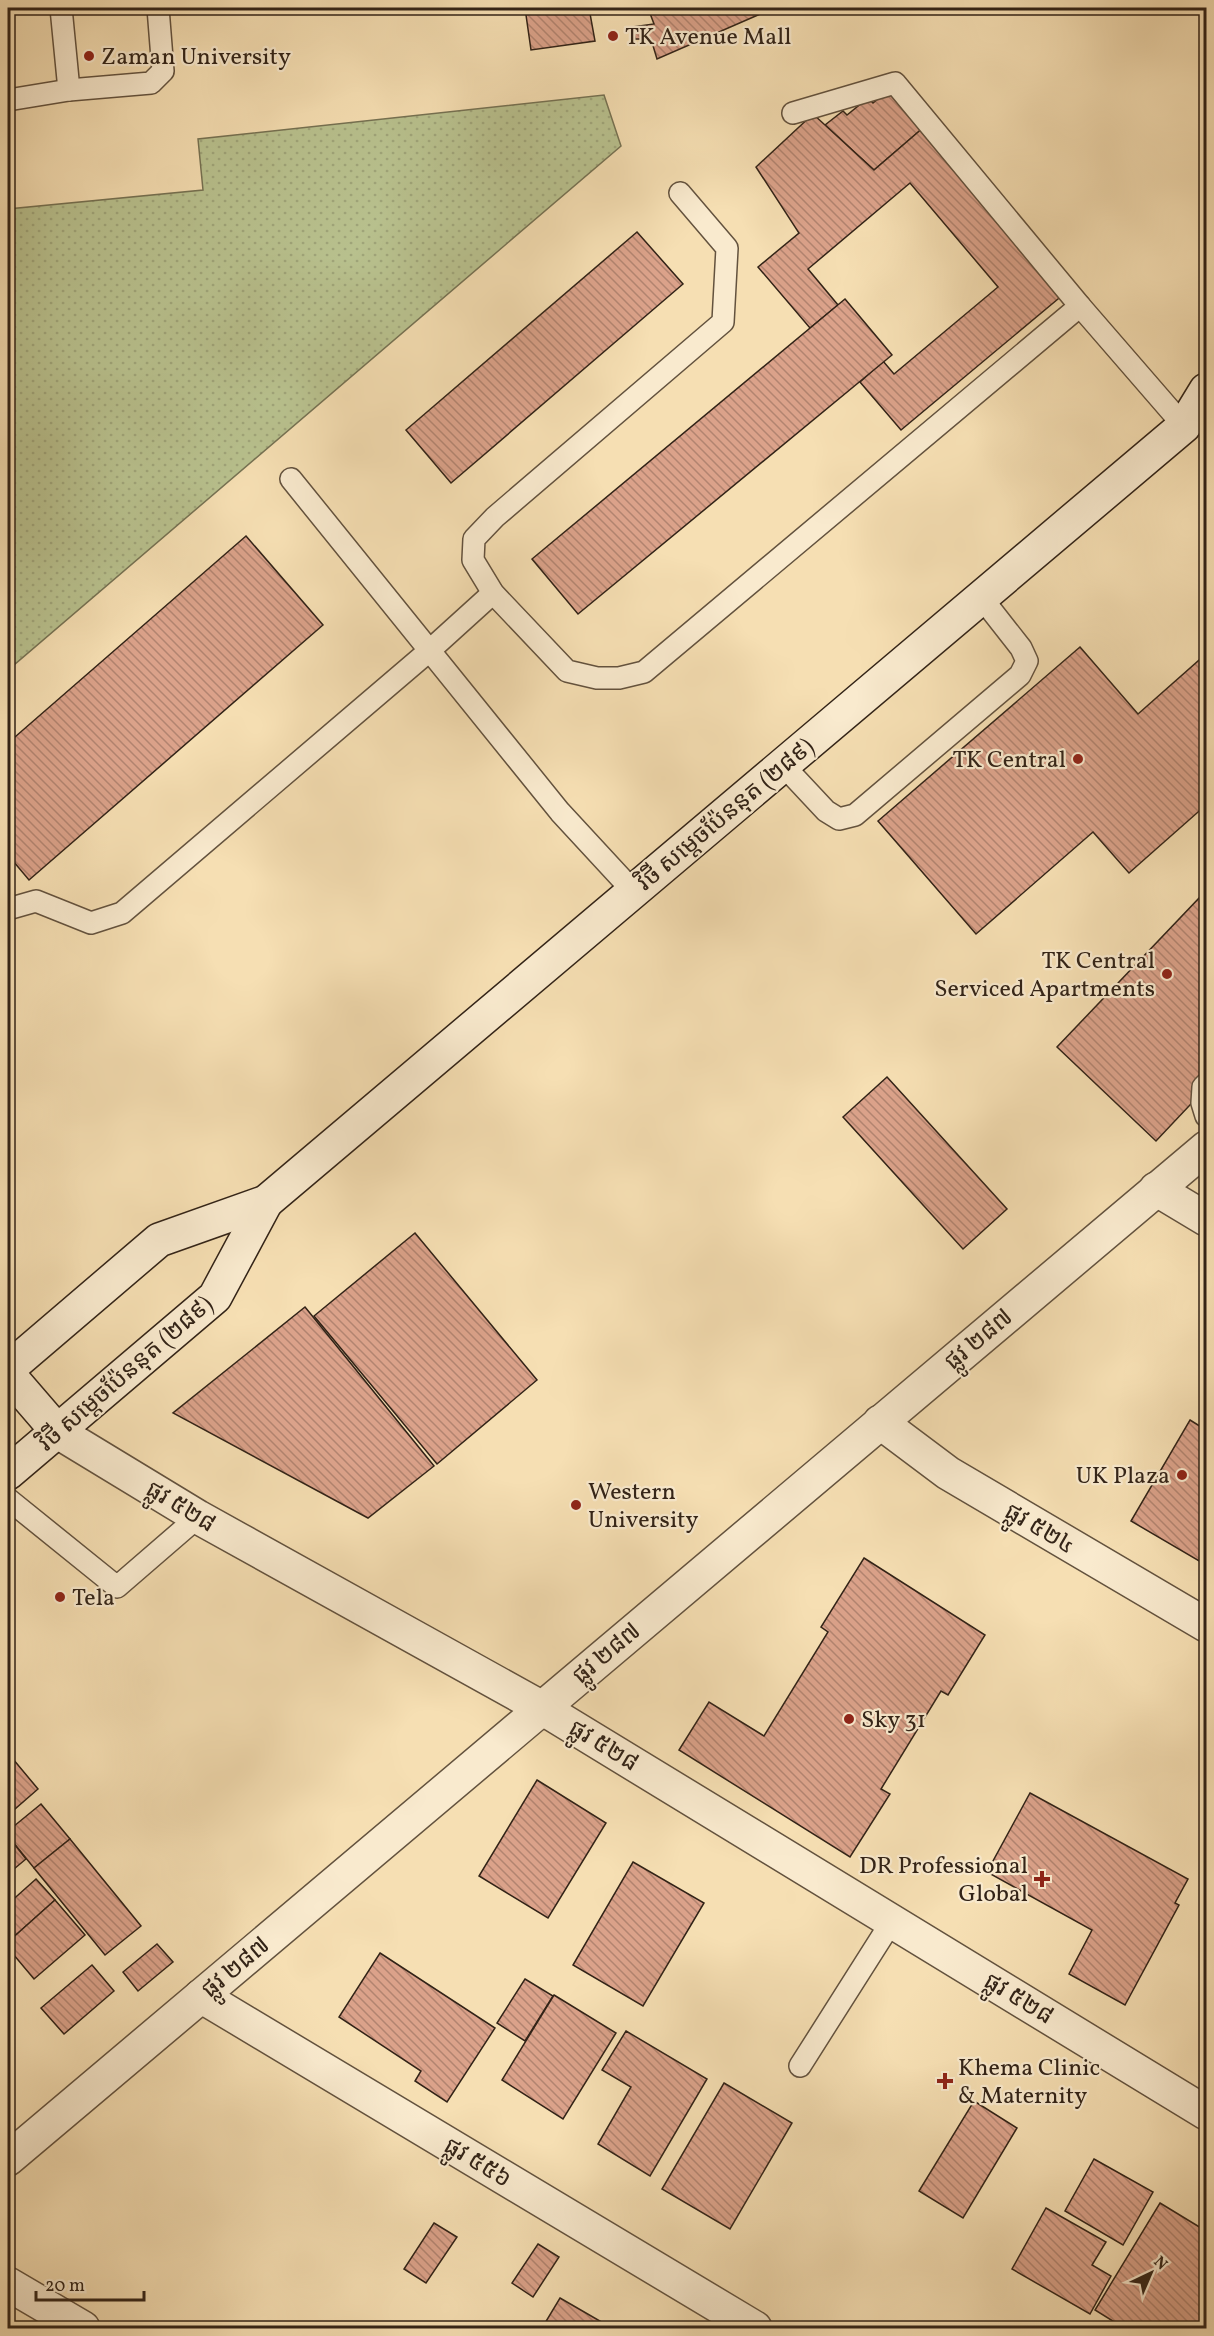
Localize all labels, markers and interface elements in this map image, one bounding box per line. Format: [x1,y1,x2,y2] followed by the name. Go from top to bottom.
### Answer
[625,21,791,55] place label: TK Avenue Mall
[606,29,620,43] marker: TK Avenue Mall
[101,41,291,75] place label: Zaman University
[82,49,96,63] marker: Zaman University
[630,731,822,900] street label: វិថី សម្តេចប៉ែននុត (២៨៩)
[953,744,1066,778] place label: TK Central
[1071,752,1085,766] marker: TK Central
[934,945,1155,1007] place label: TK Central Serviced Apartments
[1160,967,1174,981] marker: TK Central Serviced Apartments
[31,1289,221,1461] street label: វិថី សម្តេចប៉ែននុត (២៨៩)
[938,1302,1023,1382] street label: ផ្លូវ ២៨៧
[1076,1460,1170,1494] place label: UK Plaza
[1175,1468,1189,1482] marker: UK Plaza
[137,1473,221,1545] street label: ផ្លូវ ៥២៨
[588,1476,699,1538] place label: Western University
[996,1496,1081,1566] street label: ផ្លូវ ៥២៤
[569,1498,583,1512] marker: Western University
[72,1582,115,1616] place label: Tela
[53,1590,67,1604] marker: Tela
[566,1616,651,1696] street label: ផ្លូវ ២៨៧
[861,1704,926,1738] place label: Sky 31
[560,1712,644,1784] street label: ផ្លូវ ៥២៨
[842,1712,856,1726] marker: Sky 31
[859,1850,1028,1912] place label: DR Professional Global
[1033,1870,1051,1888] marker: DR Professional Global
[195,1930,280,2010] street label: ផ្លូវ ២៨៧
[975,1965,1059,2037] street label: ផ្លូវ ៥២៨
[958,2052,1100,2114] place label: Khema Clinic & Maternity
[936,2072,954,2090] marker: Khema Clinic & Maternity
[435,2130,517,2200] street label: ផ្លូវ ៥៥៦
[1121,2243,1181,2303] north arrow
[1148,2252,1172,2276] text: N
[36,2264,144,2302] scale bar
[45,2274,85,2299] text: 20 m

